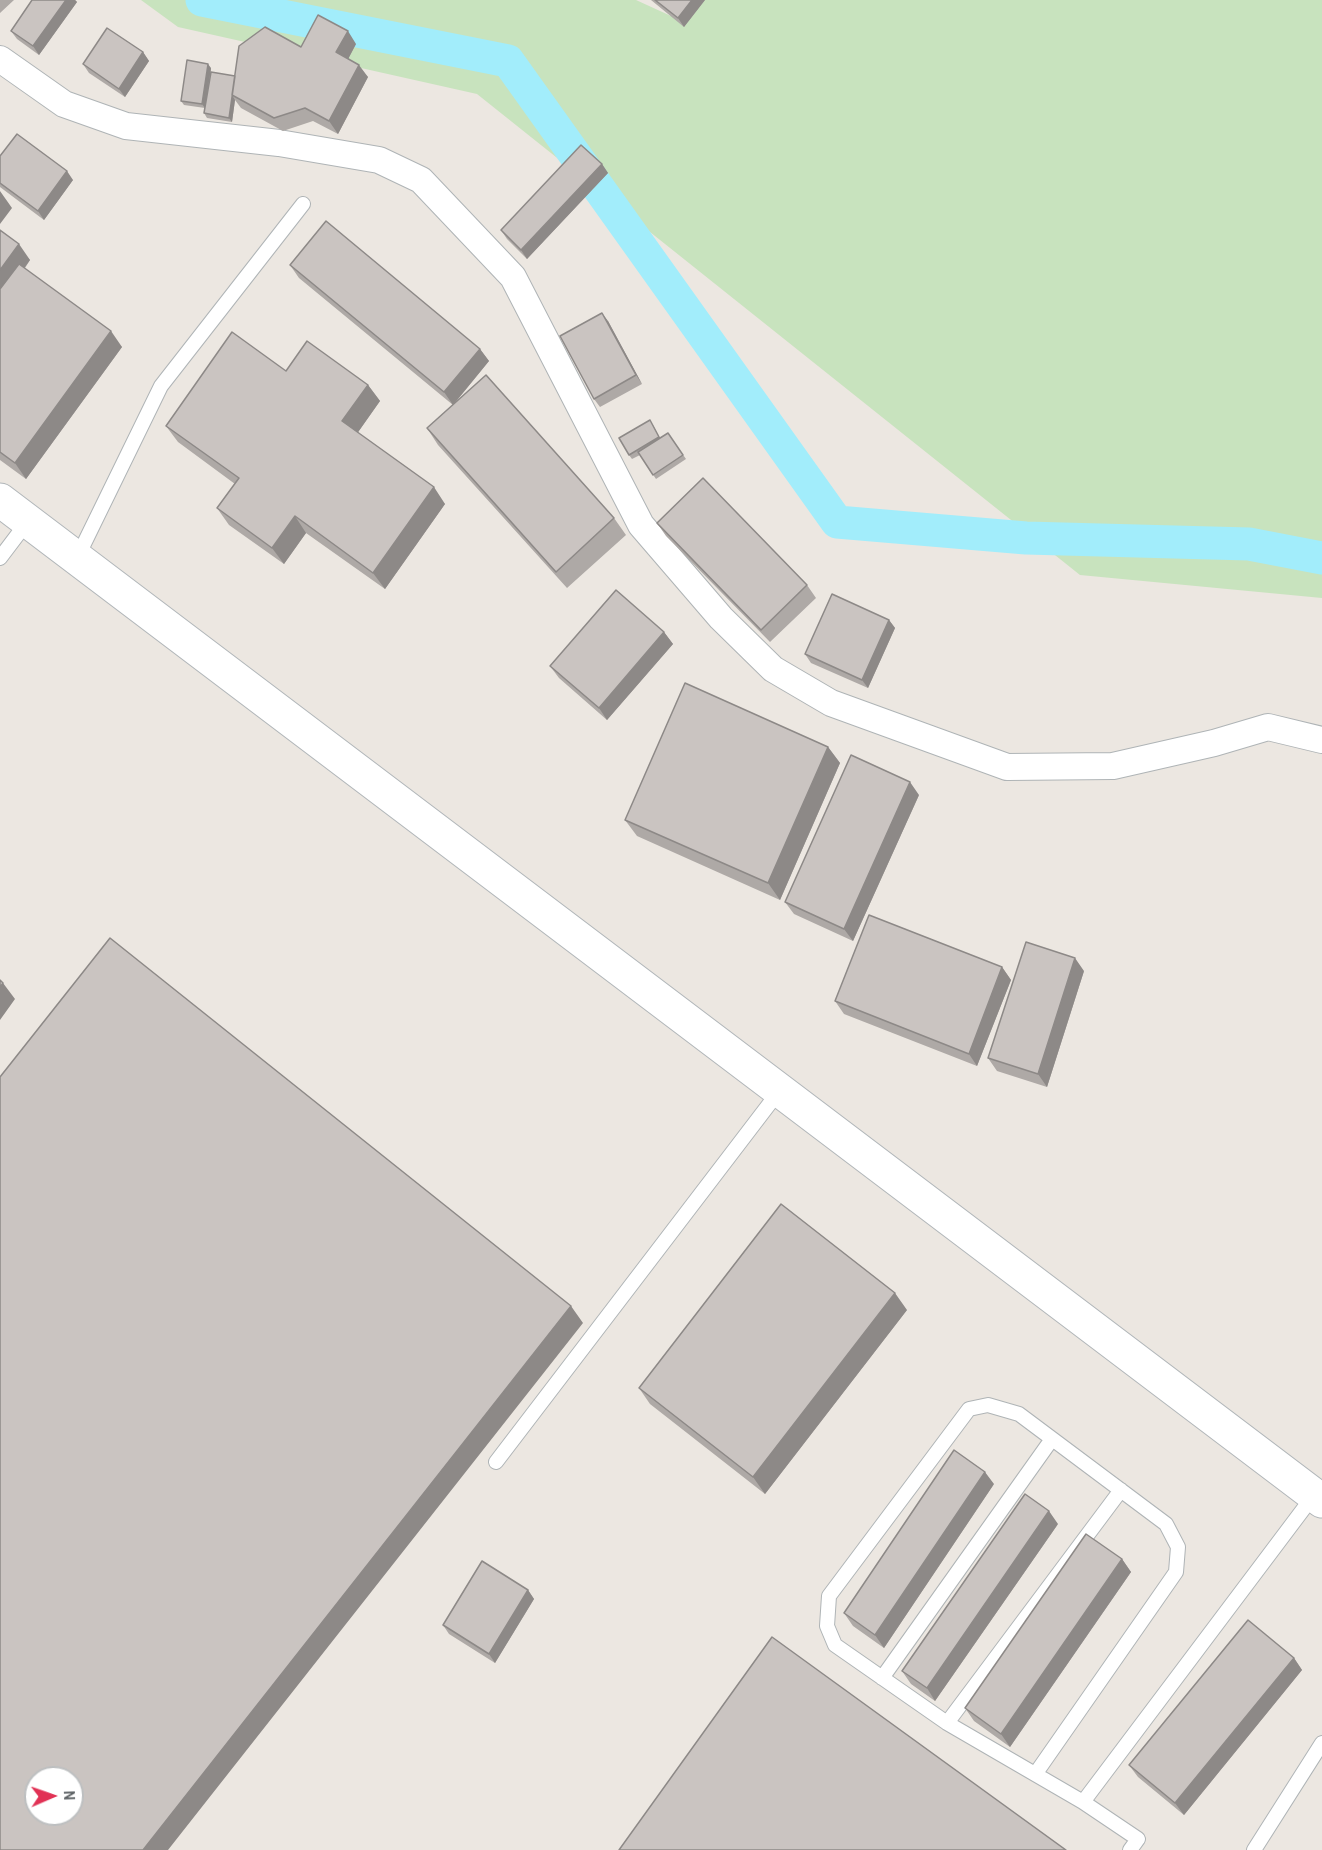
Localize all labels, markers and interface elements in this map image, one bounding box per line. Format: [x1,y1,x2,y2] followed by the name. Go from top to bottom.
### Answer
[24,1766,84,1826] north arrow
[59,1790,81,1801] text: N

